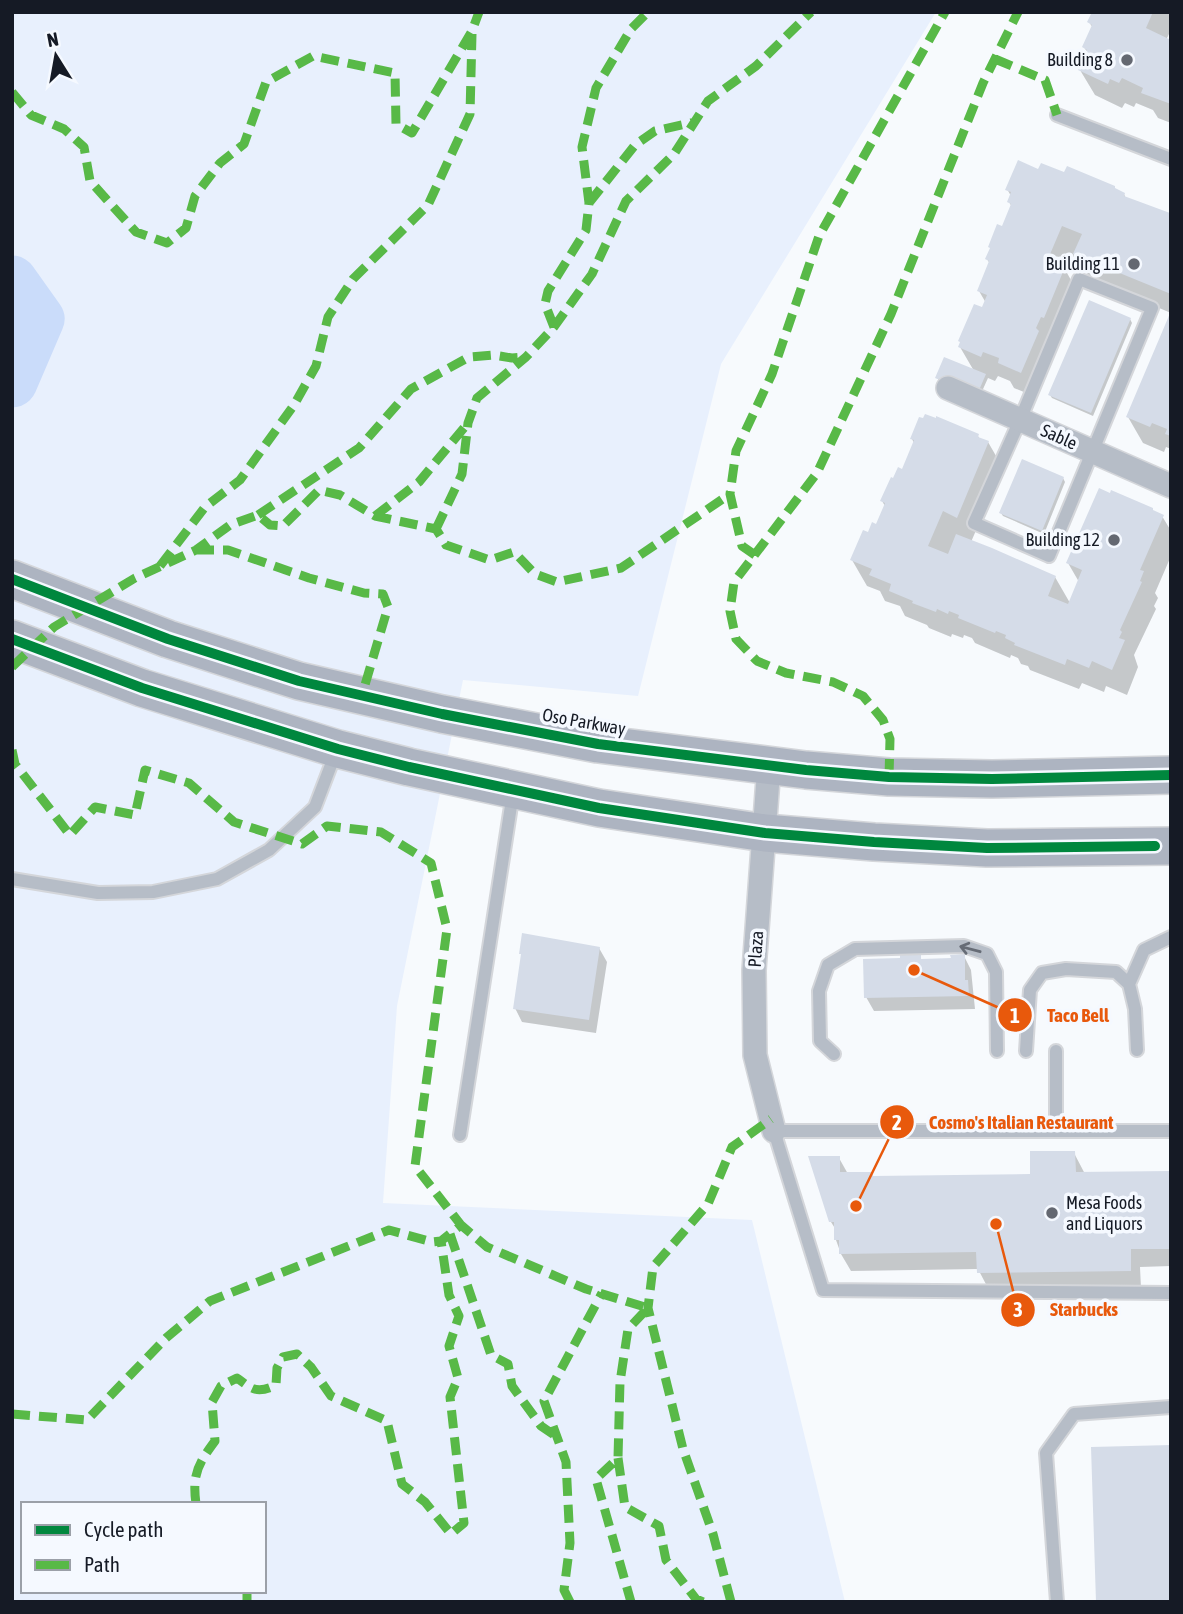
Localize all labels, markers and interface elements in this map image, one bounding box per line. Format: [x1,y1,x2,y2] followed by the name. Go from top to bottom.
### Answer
[21,21,91,91] north arrow
[45,27,60,51] text: N
[1047,49,1113,70] place label: Building 8
[1119,52,1135,68] marker: Building 8
[1046,253,1120,274] place label: Building 11
[1126,256,1142,272] marker: Building 11
[1038,419,1080,454] street label: Sable
[1026,529,1100,550] place label: Building 12
[1106,532,1122,548] marker: Building 12
[541,704,627,739] street label: Oso Parkway
[744,930,767,968] street label: Plaza
[959,942,982,955] one-way arrow
[998,995,1123,1035] callout: Taco Bell
[1010,1003,1020,1027] text: 1
[1047,1004,1110,1026] text: Taco Bell
[880,1102,1127,1142] callout: Cosmo's Italian Restaurant
[892,1110,902,1134] text: 2
[929,1111,1114,1133] text: Cosmo's Italian Restaurant
[1066,1192,1143,1234] place label: Mesa Foods and Liquors
[1044,1205,1060,1221] marker: Mesa Foods and Liquors
[1001,1290,1132,1330] callout: Starbucks
[1013,1297,1023,1321] text: 3
[1050,1298,1118,1320] text: Starbucks
[21,1502,266,1593] legend
[84,1517,163,1541] text: Cycle path
[84,1552,120,1576] text: Path

